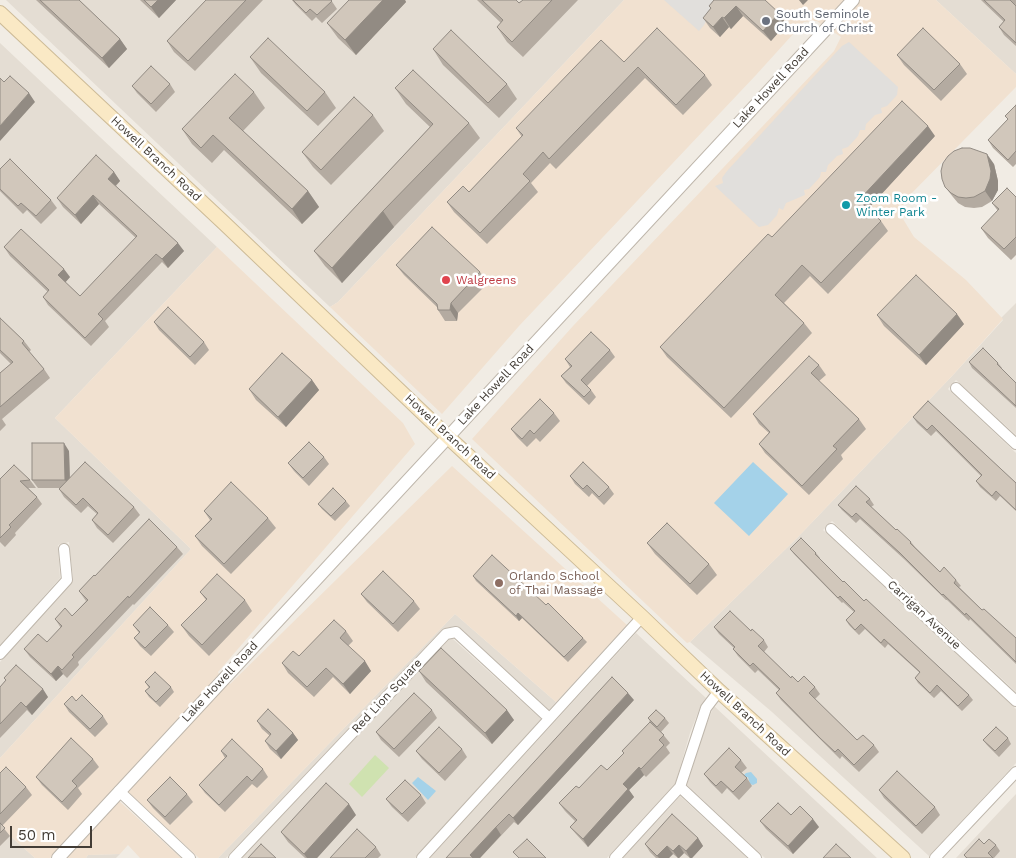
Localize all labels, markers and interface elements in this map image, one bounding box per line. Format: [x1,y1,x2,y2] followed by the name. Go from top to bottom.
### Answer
[776,7,873,35] place label: South Seminole Church of Christ
[760,15,772,27] marker: South Seminole Church of Christ
[730,45,812,131] street label: Lake Howell Road
[108,113,204,205] street label: Howell Branch Road
[856,191,937,219] place label: Zoom Room - Winter Park
[840,199,852,211] marker: Zoom Room - Winter Park
[456,273,516,287] place label: Walgreens
[440,274,452,286] marker: Walgreens
[455,342,537,428] street label: Lake Howell Road
[402,391,498,483] street label: Howell Branch Road
[509,569,603,597] place label: Orlando School of Thai Massage
[493,577,505,589] marker: Orlando School of Thai Massage
[884,577,964,653] street label: Carrigan Avenue
[179,639,261,725] street label: Lake Howell Road
[349,656,425,736] street label: Red Lion Square
[697,668,793,760] street label: Howell Branch Road
[12,816,95,848] scale bar
[18,826,55,844] text: 50 m

